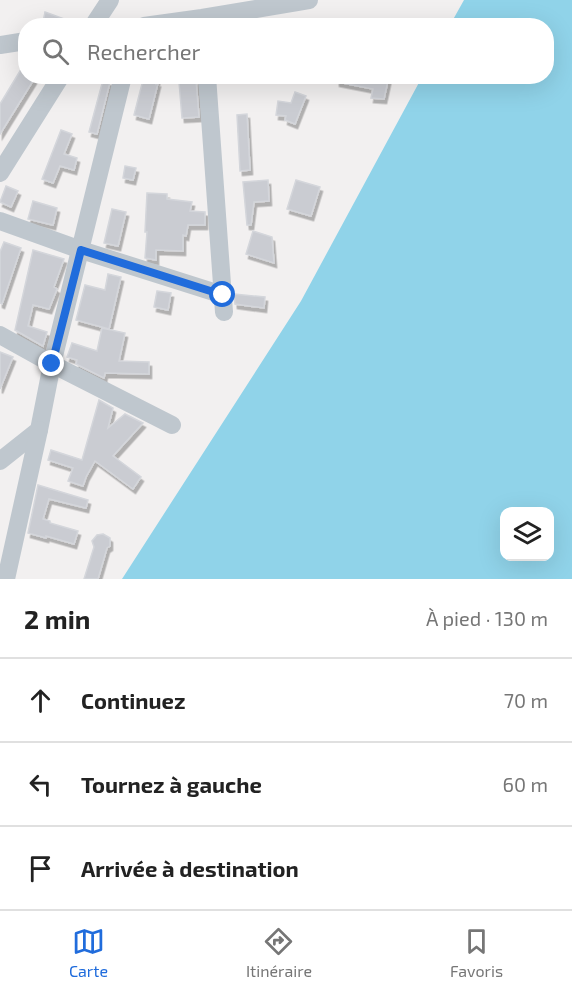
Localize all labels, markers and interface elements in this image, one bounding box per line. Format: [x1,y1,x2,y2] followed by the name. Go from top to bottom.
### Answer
[18,18,554,84] search box
[39,35,72,68] icon: search
[87,38,200,64] text: Rechercher
[209,281,235,307] route start
[38,350,64,376] route end
[500,507,554,561] map controls
[500,507,554,561] button: layers
[24,603,90,634] text: 2 min
[426,606,548,630] text: À pied · 130 m
[24,684,57,717] icon: ahead
[81,687,185,713] text: Continuez
[504,688,548,712] text: 70 m
[24,768,57,801] icon: left
[81,771,262,797] text: Tournez à gauche
[503,772,548,796] text: 60 m
[24,852,57,885] icon: arrive
[81,855,299,881] text: Arrivée à destination
[69,925,108,980] tab: Carte
[246,925,312,980] tab: Itinéraire
[450,925,503,980] tab: Favoris

